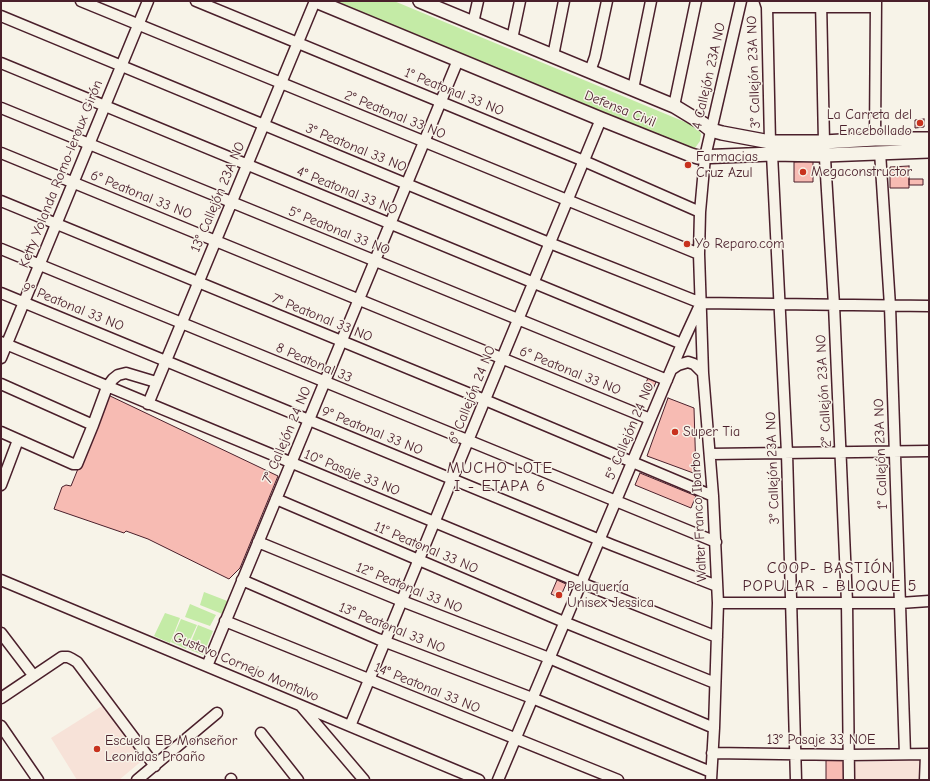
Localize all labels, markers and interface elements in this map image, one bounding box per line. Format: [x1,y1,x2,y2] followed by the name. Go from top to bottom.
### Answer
[744,15,764,129] street label: 3° Callejón 23A NO
[689,21,729,131] street label: 4 Callejón 23A NO
[402,64,506,120] street label: 1° Peatonal 33 NO
[16,78,106,270] street label: Ketty Yolanda Romo-leroux Girón
[342,87,448,143] street label: 2° Peatonal 33 NO
[582,87,658,131] street label: Defensa Civil
[827,107,912,140] place label: La Carreta del Encebollado
[915,118,925,128] marker: La Carreta del Encebollado
[303,120,409,176] street label: 3° Peatonal 33 NO
[187,139,249,255] street label: 13° Callejón 23A NO
[696,149,758,182] place label: Farmacias Cruz Azul
[683,160,693,170] marker: Farmacias Cruz Azul
[294,163,400,219] street label: 4° Peatonal 33 NO
[811,164,912,180] place label: Megaconstructor
[88,167,194,223] street label: 6° Peatonal 33 NO
[798,167,808,177] marker: Megaconstructor
[286,203,392,259] street label: 5° Peatonal 33 NO
[695,236,785,252] place label: Yo Reparo.com
[682,239,692,249] marker: Yo Reparo.com
[20,279,126,335] street label: 9° Peatonal 33 NO
[269,290,375,346] street label: 7° Peatonal 33 NO
[813,334,835,448] street label: 2° Callejón 23A NO
[273,339,355,387] street label: 8 Peatonal 33
[445,343,499,447] street label: 6° Callejón 24 NO
[517,343,623,399] street label: 6° Peatonal 33 NO
[602,380,658,482] street label: 5° Callejón 24 NO
[259,384,315,486] street label: 7° Callejón 24 NO
[871,398,891,510] street label: 1° Callejón 23A NO
[319,403,425,459] street label: 9° Peatonal 33 NO
[763,411,783,525] street label: 3° Callejón 23A NO
[683,424,740,440] place label: Super Tia
[670,427,680,437] marker: Super Tia
[302,446,402,500] street label: 10° Pasaje 33 NO
[687,452,711,582] street label: Walter Franco Ibarbo
[447,458,553,496] district label: MUCHO LOTE I - ETAPA 6
[371,518,481,578] street label: 11° Peatonal 33 NO
[743,558,917,596] district label: COOP- BASTIÓN POPULAR - BLOQUE 5
[353,559,465,617] street label: 12° Peatonal 33 NO
[567,579,654,612] place label: Peluquería Unisex Jessica
[554,590,564,600] marker: Peluquería Unisex Jessica
[336,599,448,657] street label: 13° Peatonal 33 NO
[170,629,322,705] street label: Gustavo Cornejo Montalvo
[372,659,482,717] street label: 14° Peatonal 33 NO
[767,732,875,748] street label: 13° Pasaje 33 NOE
[105,733,237,766] place label: Escuela EB Monseñor Leonidas Proaño
[92,744,102,754] marker: Escuela EB Monseñor Leonidas Proaño

